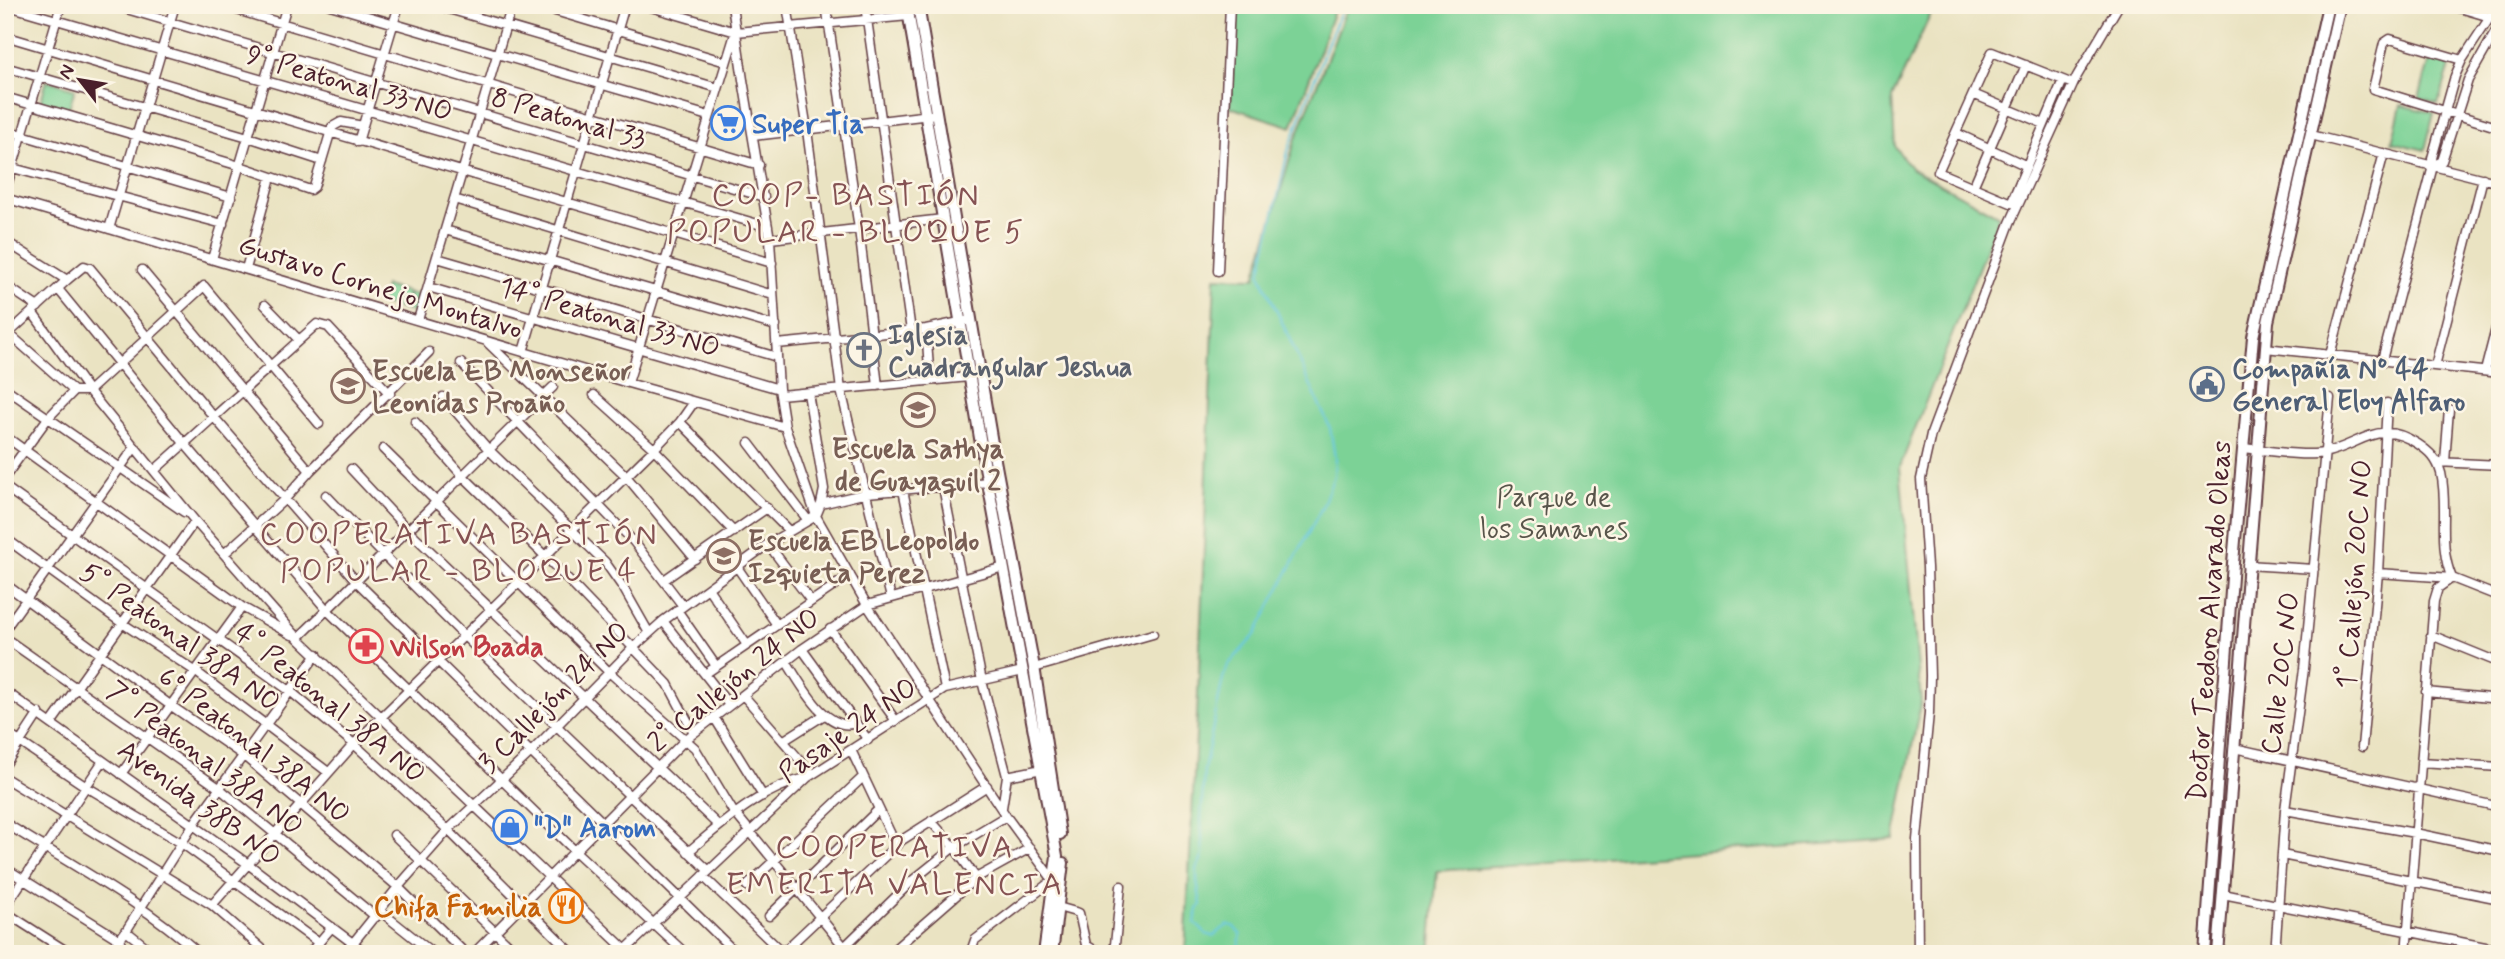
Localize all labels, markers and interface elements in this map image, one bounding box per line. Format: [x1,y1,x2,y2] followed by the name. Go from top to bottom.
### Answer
[242,37,457,131] street label: 9° Peatonal 33 NO
[46,46,116,116] north arrow
[53,60,81,84] text: N
[487,80,650,159] street label: 8 Peatonal 33
[709,104,747,142] supermarket icon: Super Tia
[752,107,864,144] place label: Super Tia
[667,175,1025,254] district label: COOP- BASTIÓN POPULAR - BLOQUE 5
[234,228,527,349] street label: Gustavo Cornejo Montalvo
[495,269,724,368] street label: 14° Peatonal 33 NO
[888,318,1133,390] place label: Iglesia Cuadrangular Jeshua
[845,331,883,369] church icon: Iglesia Cuadrangular Jeshua
[2232,352,2465,421] place label: Compañía Nº 44 General Eloy Alfaro
[372,354,633,423] place label: Escuela EB Monseñor Leonidas Proaño
[2188,365,2226,403] public building icon: Compañía Nº 44 General Eloy Alfaro
[329,367,367,405] school or university icon: Escuela EB Monseñor Leonidas Proaño
[899,391,937,429] school or university icon: Escuela Sathya de Guayaquil 2
[832,432,1004,501] place label: Escuela Sathya de Guayaquil 2
[2179,439,2242,803] street label: Doctor Teodoro Alvarado Oleas
[2329,458,2382,690] street label: 1° Callejón 20C NO
[1480,480,1628,549] park label: Parque de los Samanes
[259,514,659,593] district label: COOPERATIVA BASTIÓN POPULAR - BLOQUE 4
[748,524,979,593] place label: Escuela EB Leopoldo Izquieta Perez
[705,537,743,575] school or university icon: Escuela EB Leopoldo Izquieta Perez
[72,555,287,721] street label: 5° Peatonal 38A NO
[2253,590,2310,757] street label: Calle 20C NO
[641,600,828,762] street label: 2° Callejón 24 NO
[471,614,639,782] street label: 3 Callejón 24 NO
[226,615,433,793] street label: 4° Peatonal 38A NO
[347,627,385,665] pharmacy icon: Wilson Boada
[390,630,544,667] place label: Wilson Boada
[150,659,357,833] street label: 6º Peatonal 38A NO
[772,670,925,792] street label: Pasaje 24 NO
[99,673,310,845] street label: 7° Peatonal 38A NO
[110,732,287,876] street label: Avenida 38B NO
[491,808,529,846] shop icon: "D" Aarom
[534,811,656,848] place label: "D" Aarom
[726,827,1064,906] district label: COOPERATIVA EMERITA VALENCIA
[547,887,585,925] restaurant icon: Chifa Familia
[374,890,542,927] place label: Chifa Familia

